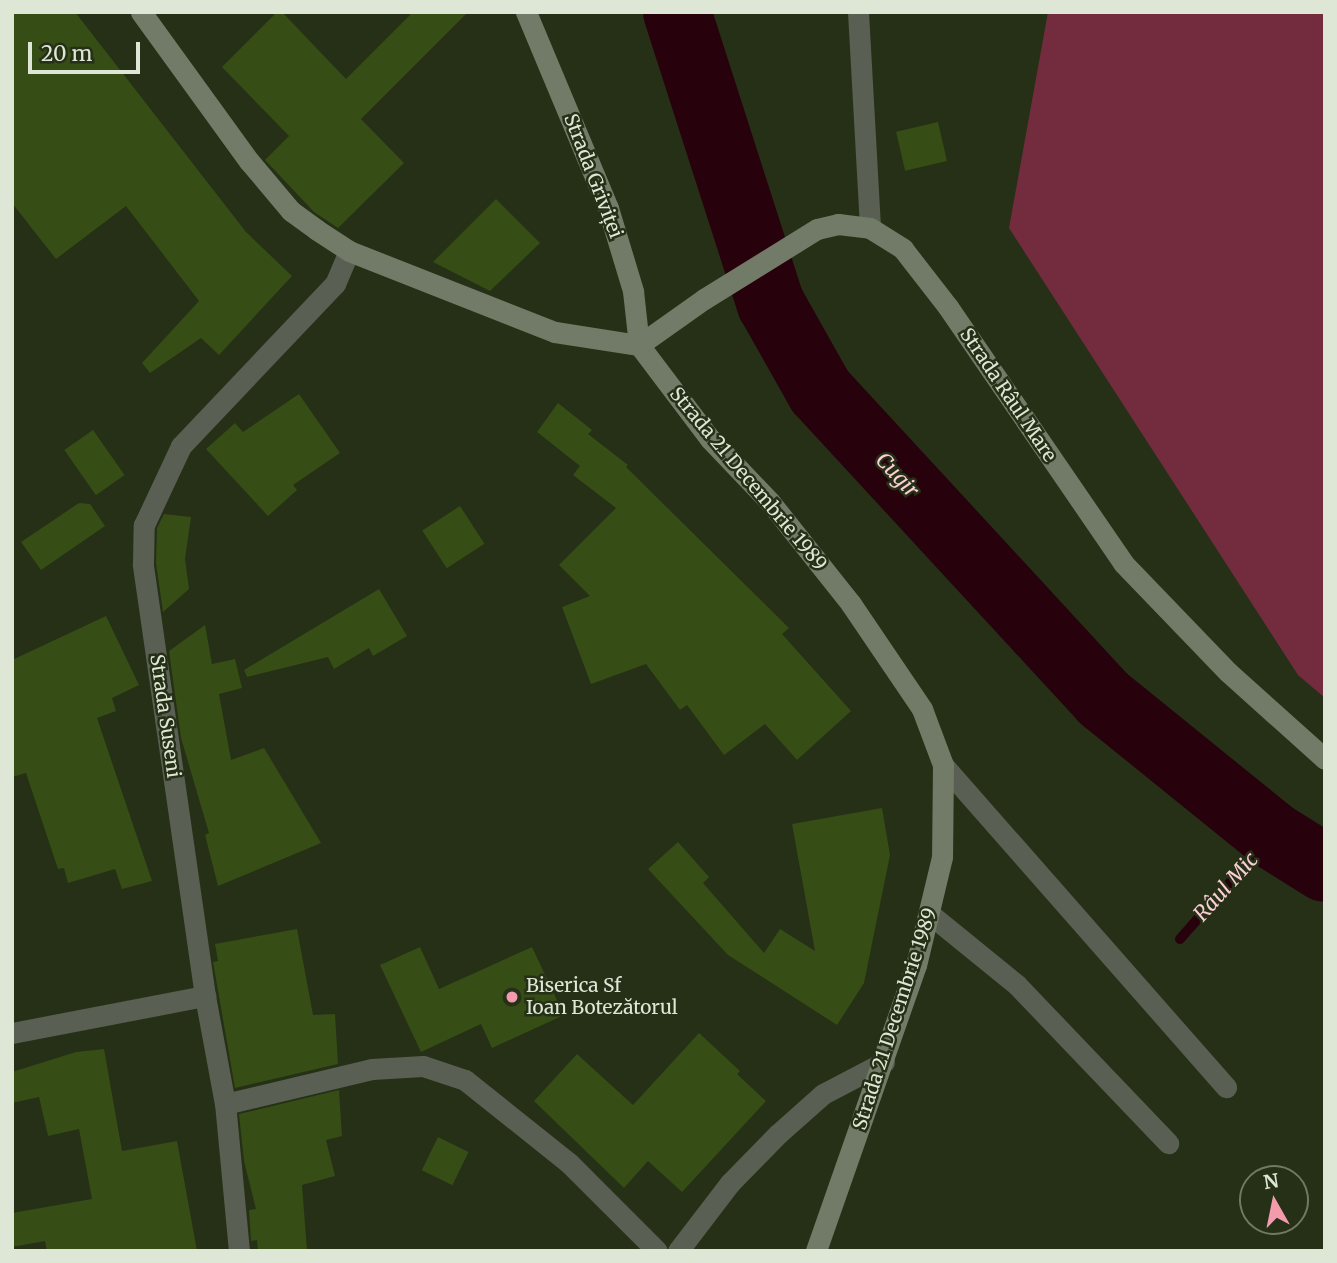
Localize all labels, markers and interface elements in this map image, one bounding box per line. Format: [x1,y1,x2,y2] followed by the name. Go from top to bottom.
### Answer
[32,28,144,72] scale bar
[41,40,92,67] text: 20 m
[559,111,627,241] street label: Strada Griviței
[955,324,1061,466] street label: Strada Râul Mare
[665,383,831,575] street label: Strada 21 Decembrie 1989
[870,447,924,503] water label: Cugir
[145,653,185,779] street label: Strada Suseni
[1189,847,1263,927] water label: Râul Mic
[848,905,942,1133] street label: Strada 21 Decembrie 1989
[526,975,678,1019] place label: Biserica Sf Ioan Botezătorul
[504,989,520,1005] marker: Biserica Sf Ioan Botezătorul
[1239,1165,1309,1235] north arrow
[1262,1168,1280,1194] text: N

